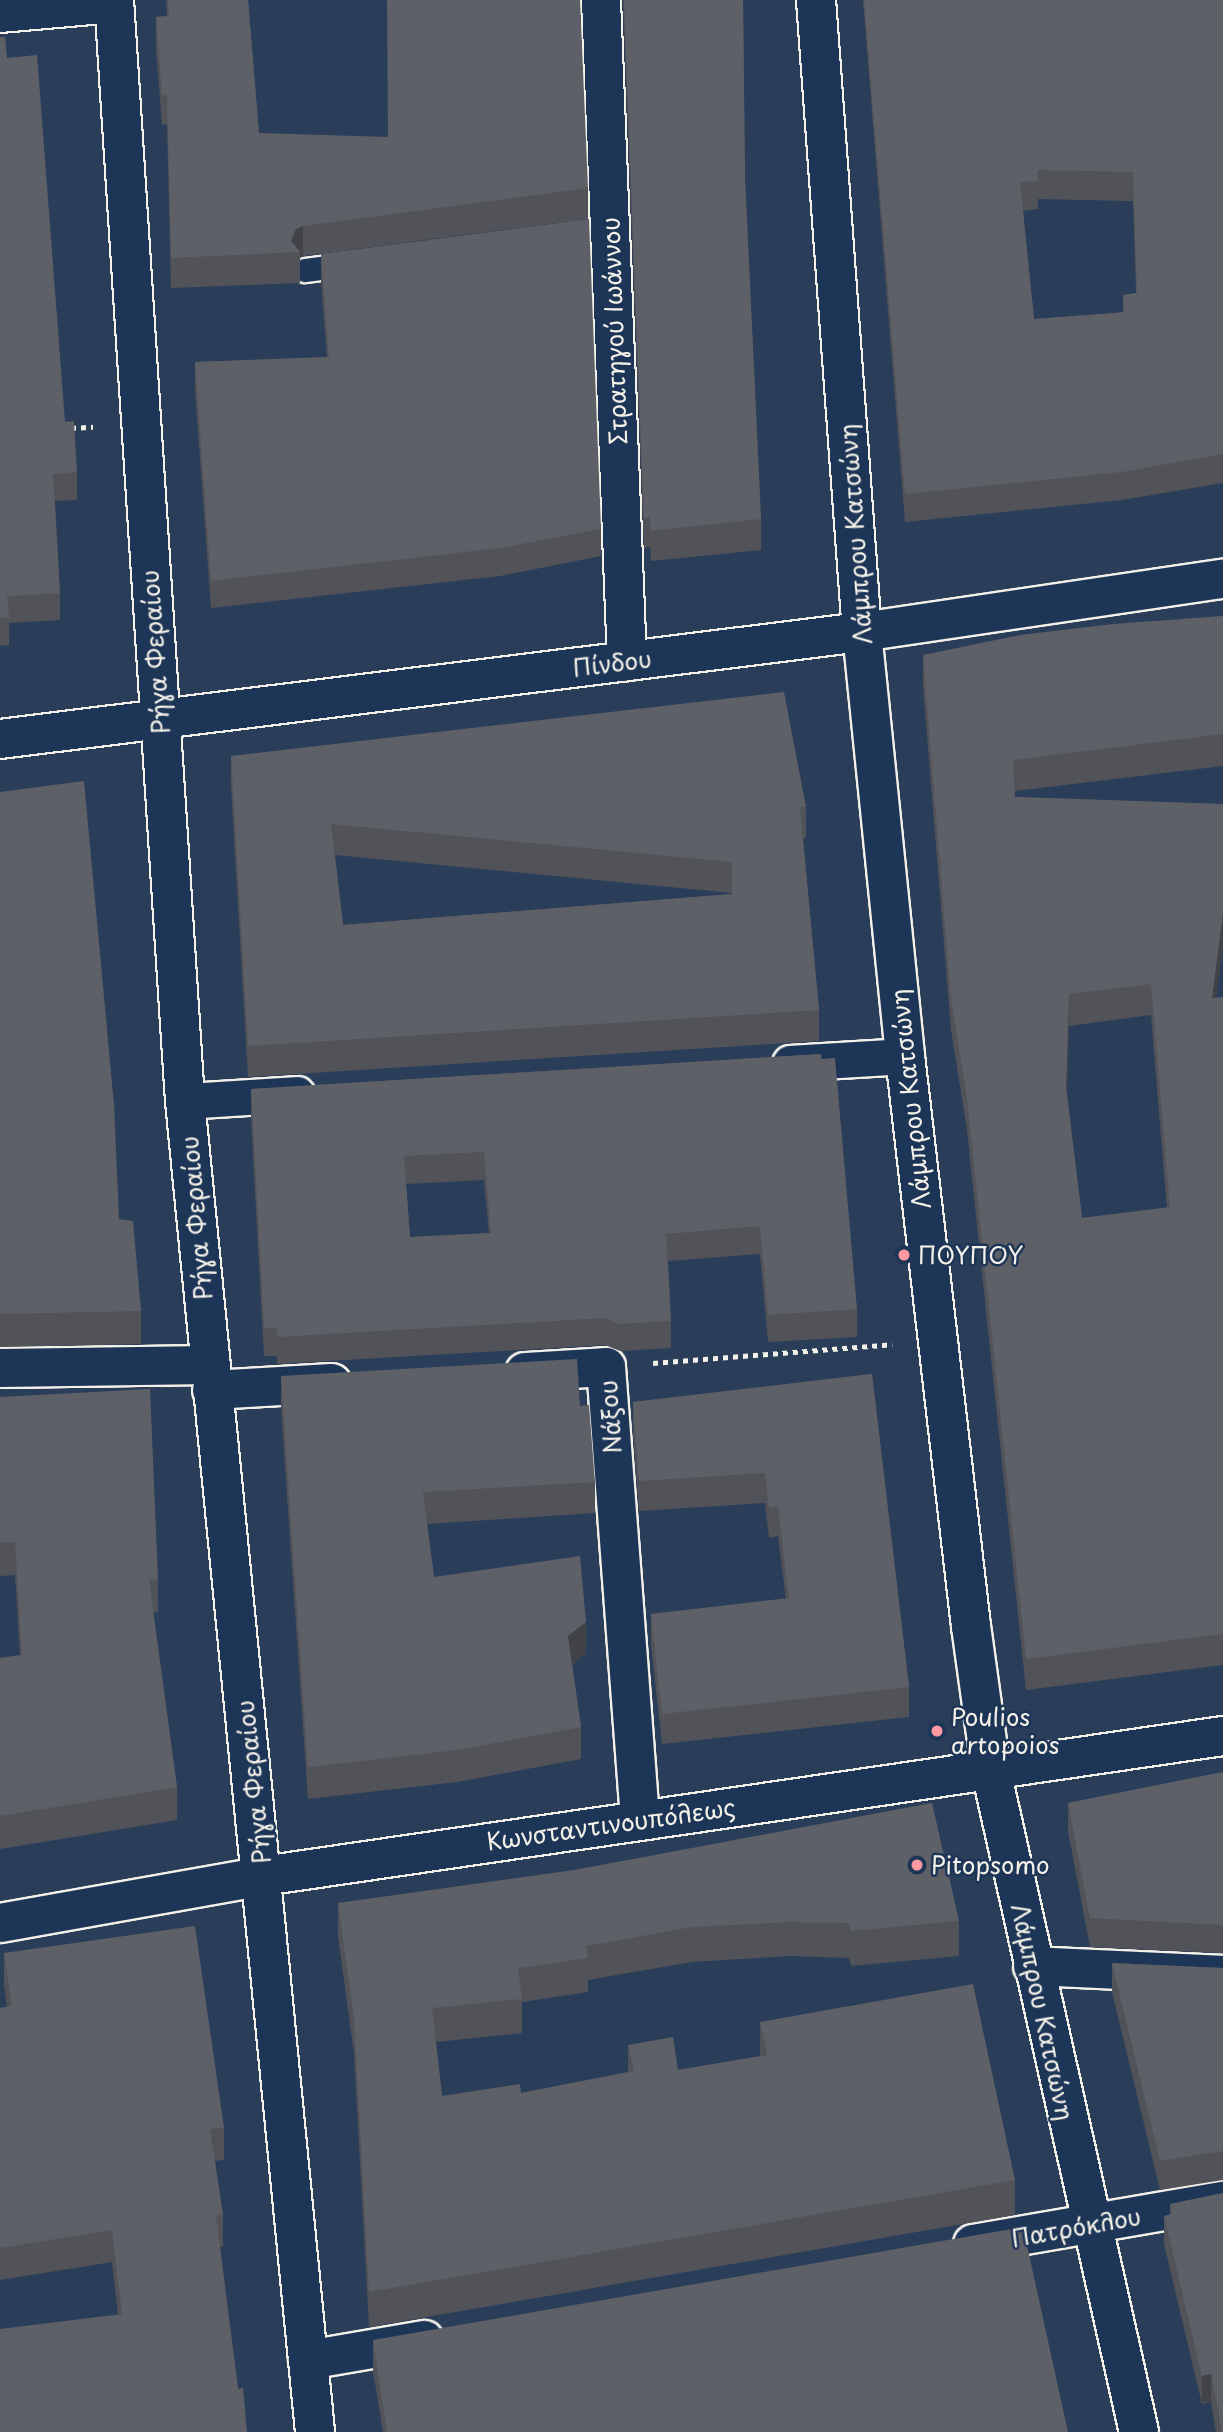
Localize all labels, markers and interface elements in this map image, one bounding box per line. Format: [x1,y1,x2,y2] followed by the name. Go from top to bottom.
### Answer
[596,217,632,445] street label: Στρατηγού Ιωάννου
[833,423,877,645] street label: Λάμπρου Κατσώνη
[135,569,175,735] street label: Ρήγα Φεραίου
[571,644,653,682] street label: Πίνδου
[884,988,936,1210] street label: Λάμπρου Κατσώνη
[174,1135,218,1301] street label: Ρήγα Φεραίου
[918,1241,1023,1269] place label: ΠΟΥΠΟΥ
[896,1247,912,1263] marker: ΠΟΥΠΟΥ
[593,1379,627,1455] street label: Νάξου
[230,1699,276,1865] street label: Ρήγα Φεραίου
[951,1703,1059,1759] place label: Poulios artopoios
[929,1723,945,1739] marker: Poulios artopoios
[485,1792,737,1856] street label: Κωνσταντινουπόλεως
[931,1851,1050,1879] place label: Pitopsomo
[909,1857,925,1873] marker: Pitopsomo
[1006,1901,1080,2123] street label: Λάμπρου Κατσώνη
[1009,2201,1143,2253] street label: Πατρόκλου

